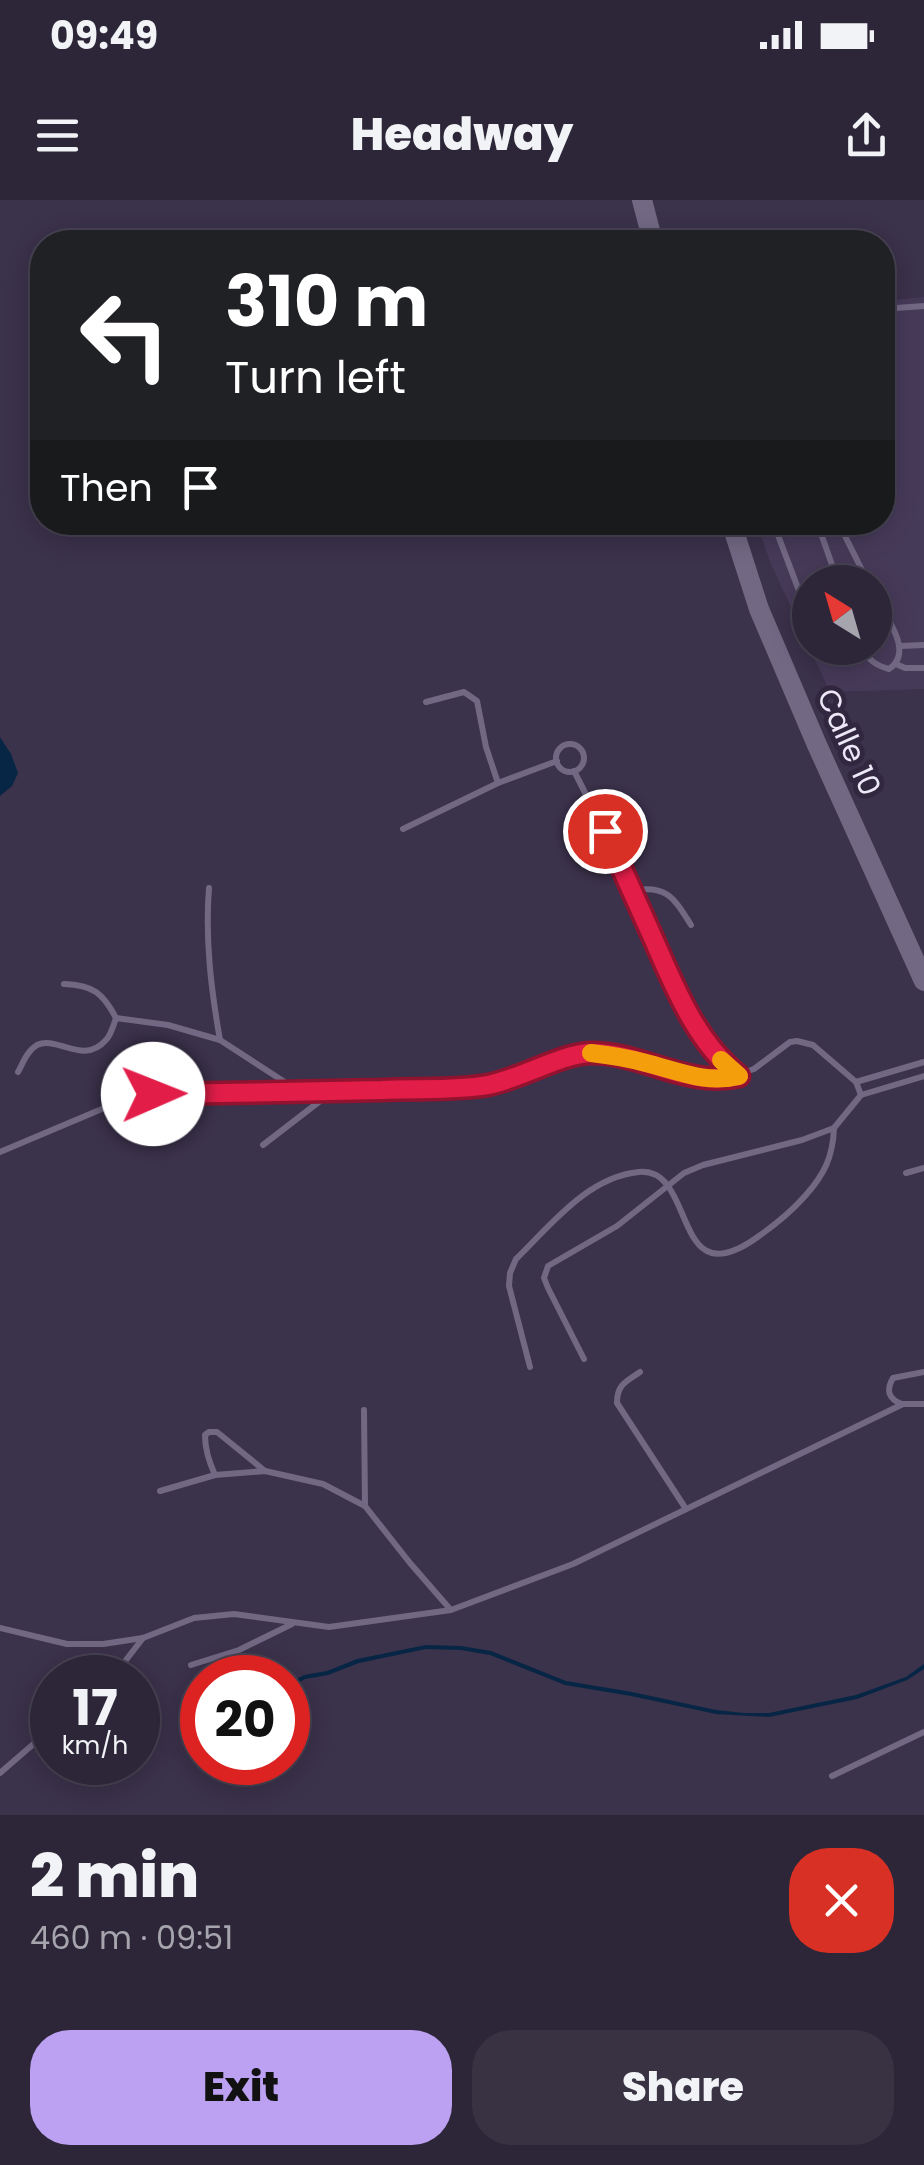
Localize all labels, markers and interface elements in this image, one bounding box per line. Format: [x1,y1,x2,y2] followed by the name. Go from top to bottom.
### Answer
[50,9,158,62] text: 09:49
[351,103,573,166] text: Headway
[30,108,85,163] icon: menu
[839,108,894,163] icon: share
[225,252,428,351] text: 310 m
[60,270,190,400] icon: left
[225,346,406,409] text: Turn left
[173,460,228,515] icon: arrive
[60,461,153,514] text: Then
[792,565,892,665] north arrow
[792,565,892,665] map controls
[806,682,892,802] street label: Calle 10
[563,789,648,874] pin
[578,804,633,859] icon: arrive
[101,1042,205,1146] position arrow
[180,1655,310,1785] speed limit sign: 20
[72,1672,118,1743] text: 17
[62,1728,128,1763] text: km/h
[30,1834,199,1918] text: 2 min
[789,1848,894,1953] button: close
[30,1915,233,1960] text: 460 m · 09:51
[30,2030,452,2145] button: Exit
[472,2030,894,2145] button: Share

